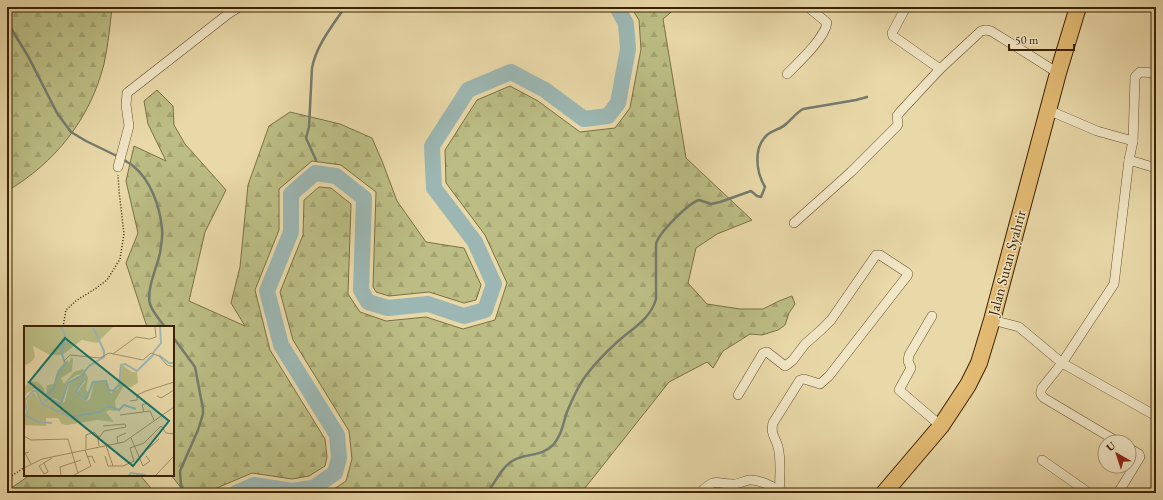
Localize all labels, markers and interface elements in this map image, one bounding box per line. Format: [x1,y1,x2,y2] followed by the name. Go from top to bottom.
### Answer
[1009,26,1074,52] scale bar
[1015,32,1039,48] text: 50 m
[983,208,1030,320] street label: Jalan Sutan Syahrir
[24,326,174,476] inset map
[1097,434,1137,474] north arrow
[1103,438,1119,454] text: U

